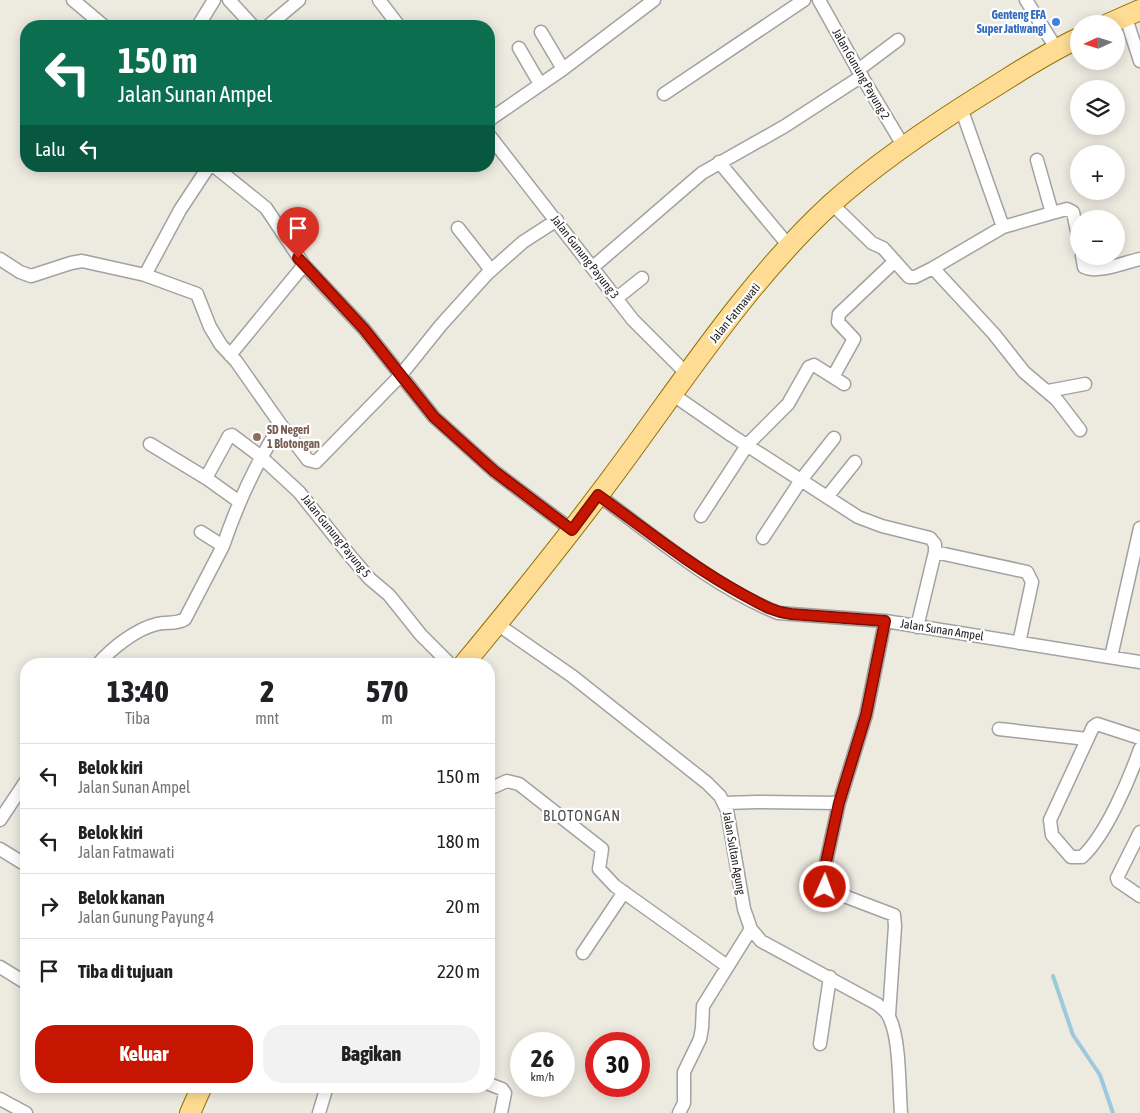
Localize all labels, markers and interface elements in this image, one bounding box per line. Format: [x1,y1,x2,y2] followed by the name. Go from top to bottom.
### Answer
[977,8,1046,36] place label: Genteng EFA Super Jatiwangi
[1070,15,1125,70] north arrow
[1070,15,1125,265] map controls
[1050,16,1062,28] marker: Genteng EFA Super Jatiwangi
[829,26,893,122] street label: Jalan Gunung Payung 2
[35,40,100,105] icon: left
[118,40,197,80] text: 150 m
[1070,80,1125,135] button: layers
[118,81,272,107] text: Jalan Sunan Ampel
[75,135,103,163] icon: left
[35,138,65,160] text: Lalu
[1070,145,1125,200] button: +
[277,207,319,258] pin
[1070,210,1125,265] button: −
[548,212,622,302] street label: Jalan Gunung Payung 3
[284,214,312,242] icon: arrive
[707,280,763,346] street label: Jalan Fatmawati
[267,423,320,451] place label: SD Negeri 1 Blotongan
[251,431,263,443] marker: SD Negeri 1 Blotongan
[298,492,374,580] street label: Jalan Gunung Payung 5
[899,617,985,644] street label: Jalan Sunan Ampel
[107,674,169,708] text: 13:40
[260,674,274,708] text: 2
[366,674,408,708] text: 570
[125,709,150,727] text: Tiba
[255,709,279,727] text: mnt
[381,709,393,727] text: m
[78,756,143,778] text: Belok kiri
[35,762,63,790] icon: left
[437,765,480,787] text: 150 m
[78,778,190,796] text: Jalan Sunan Ampel
[543,807,621,824] district label: BLOTONGAN
[720,810,748,896] street label: Jalan Sultan Agung
[78,821,143,843] text: Belok kiri
[35,827,63,855] icon: left
[437,830,480,852] text: 180 m
[78,843,174,861] text: Jalan Fatmawati
[798,860,850,912] position arrow
[78,886,165,908] text: Belok kanan
[35,892,63,920] icon: right
[446,895,480,917] text: 20 m
[78,908,214,926] text: Jalan Gunung Payung 4
[35,957,63,985] icon: arrive
[78,960,173,982] text: Tiba di tujuan
[437,960,480,982] text: 220 m
[35,1025,253,1083] button: Keluar
[263,1025,480,1083] button: Bagikan
[585,1032,650,1097] speed limit sign: 30
[531,1044,554,1072] text: 26
[531,1070,554,1084] text: km/h

